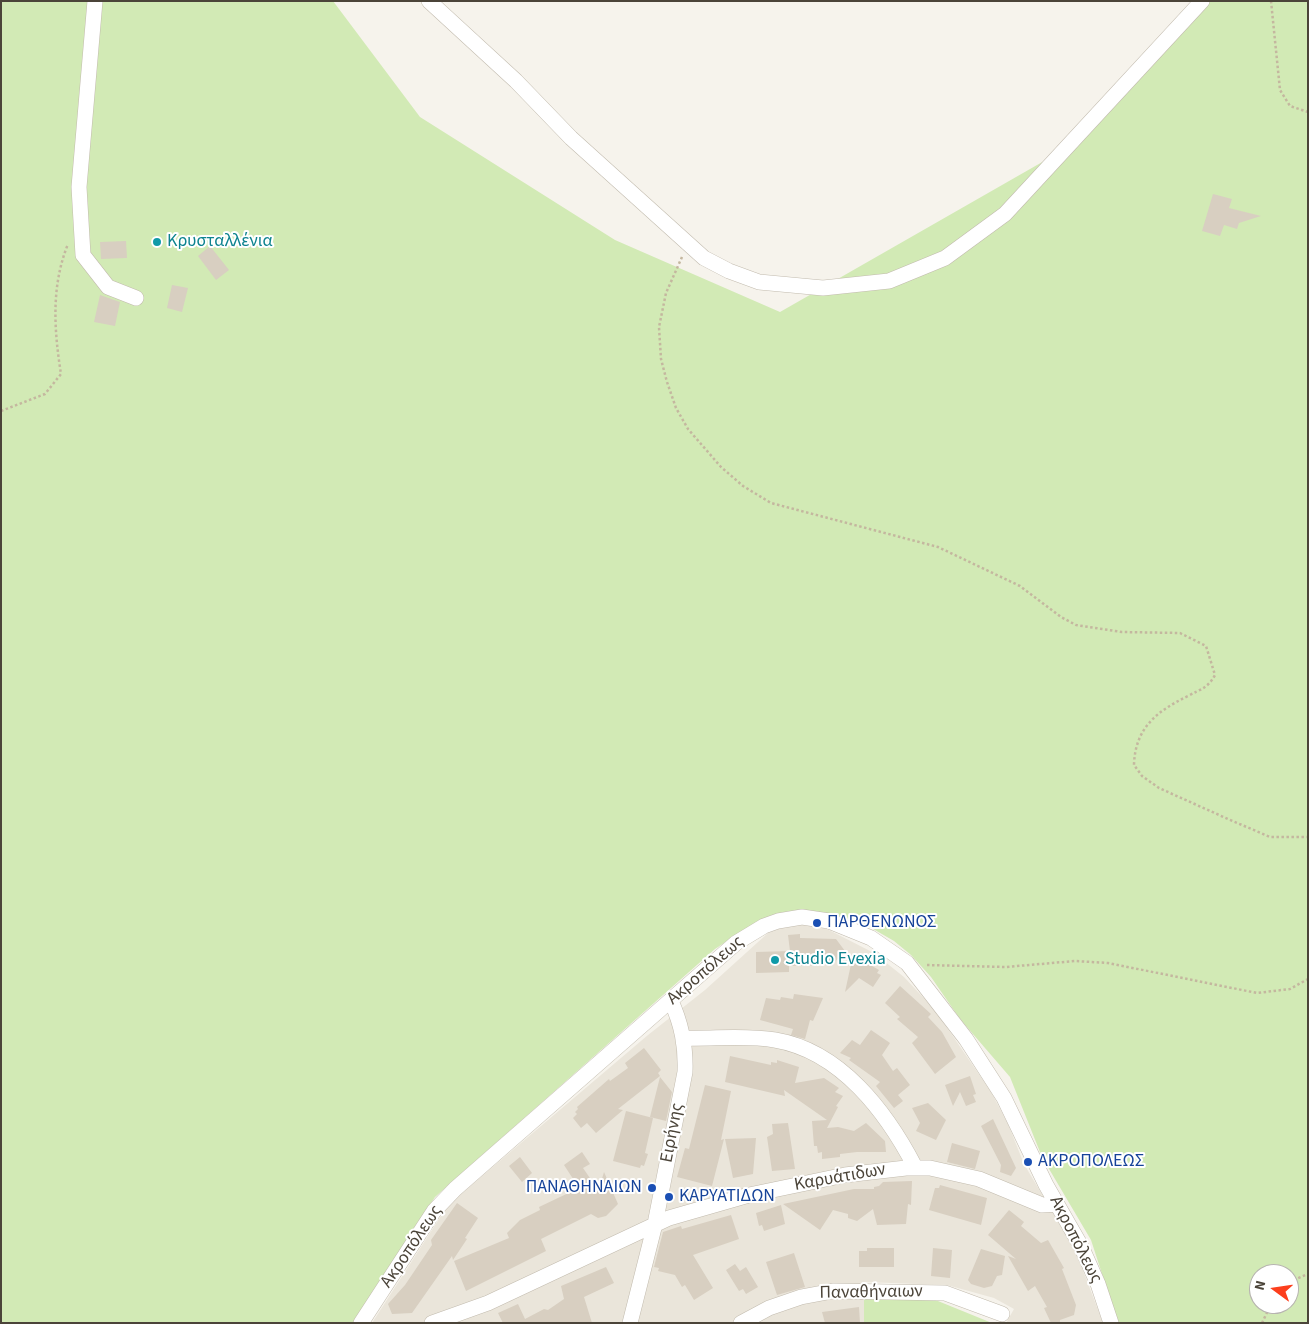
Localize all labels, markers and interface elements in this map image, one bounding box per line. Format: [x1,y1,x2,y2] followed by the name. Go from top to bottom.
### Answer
[167,231,272,253] place label: Κρυσταλλένια
[151,236,163,248] marker: Κρυσταλλένια
[827,912,937,934] place label: ΠΑΡΘΕΝΩΝΟΣ
[811,917,823,929] marker: ΠΑΡΘΕΝΩΝΟΣ
[663,932,749,1010] street label: Ακροπόλεως
[785,949,886,971] place label: Studio Evexia
[769,954,781,966] marker: Studio Evexia
[657,1102,689,1164] street label: Ειρήνης
[1038,1151,1144,1173] place label: ΑΚΡΟΠΟΛΕΩΣ
[1022,1156,1034,1168] marker: ΑΚΡΟΠΟΛΕΩΣ
[793,1159,887,1197] street label: Καρυάτιδων
[526,1177,642,1199] place label: ΠΑΝΑΘΗΝΑΙΩΝ
[646,1182,658,1194] marker: ΠΑΝΑΘΗΝΑΙΩΝ
[679,1186,775,1208] place label: ΚΑΡΥΑΤΙΔΩΝ
[663,1191,675,1203] marker: ΚΑΡΥΑΤΙΔΩΝ
[1044,1193,1106,1287] street label: Ακροπόλεως
[377,1202,447,1292] street label: Ακροπόλεως
[1249,1264,1299,1314] north arrow
[1250,1279,1271,1293] text: N
[819,1281,923,1305] street label: Παναθήναιων

